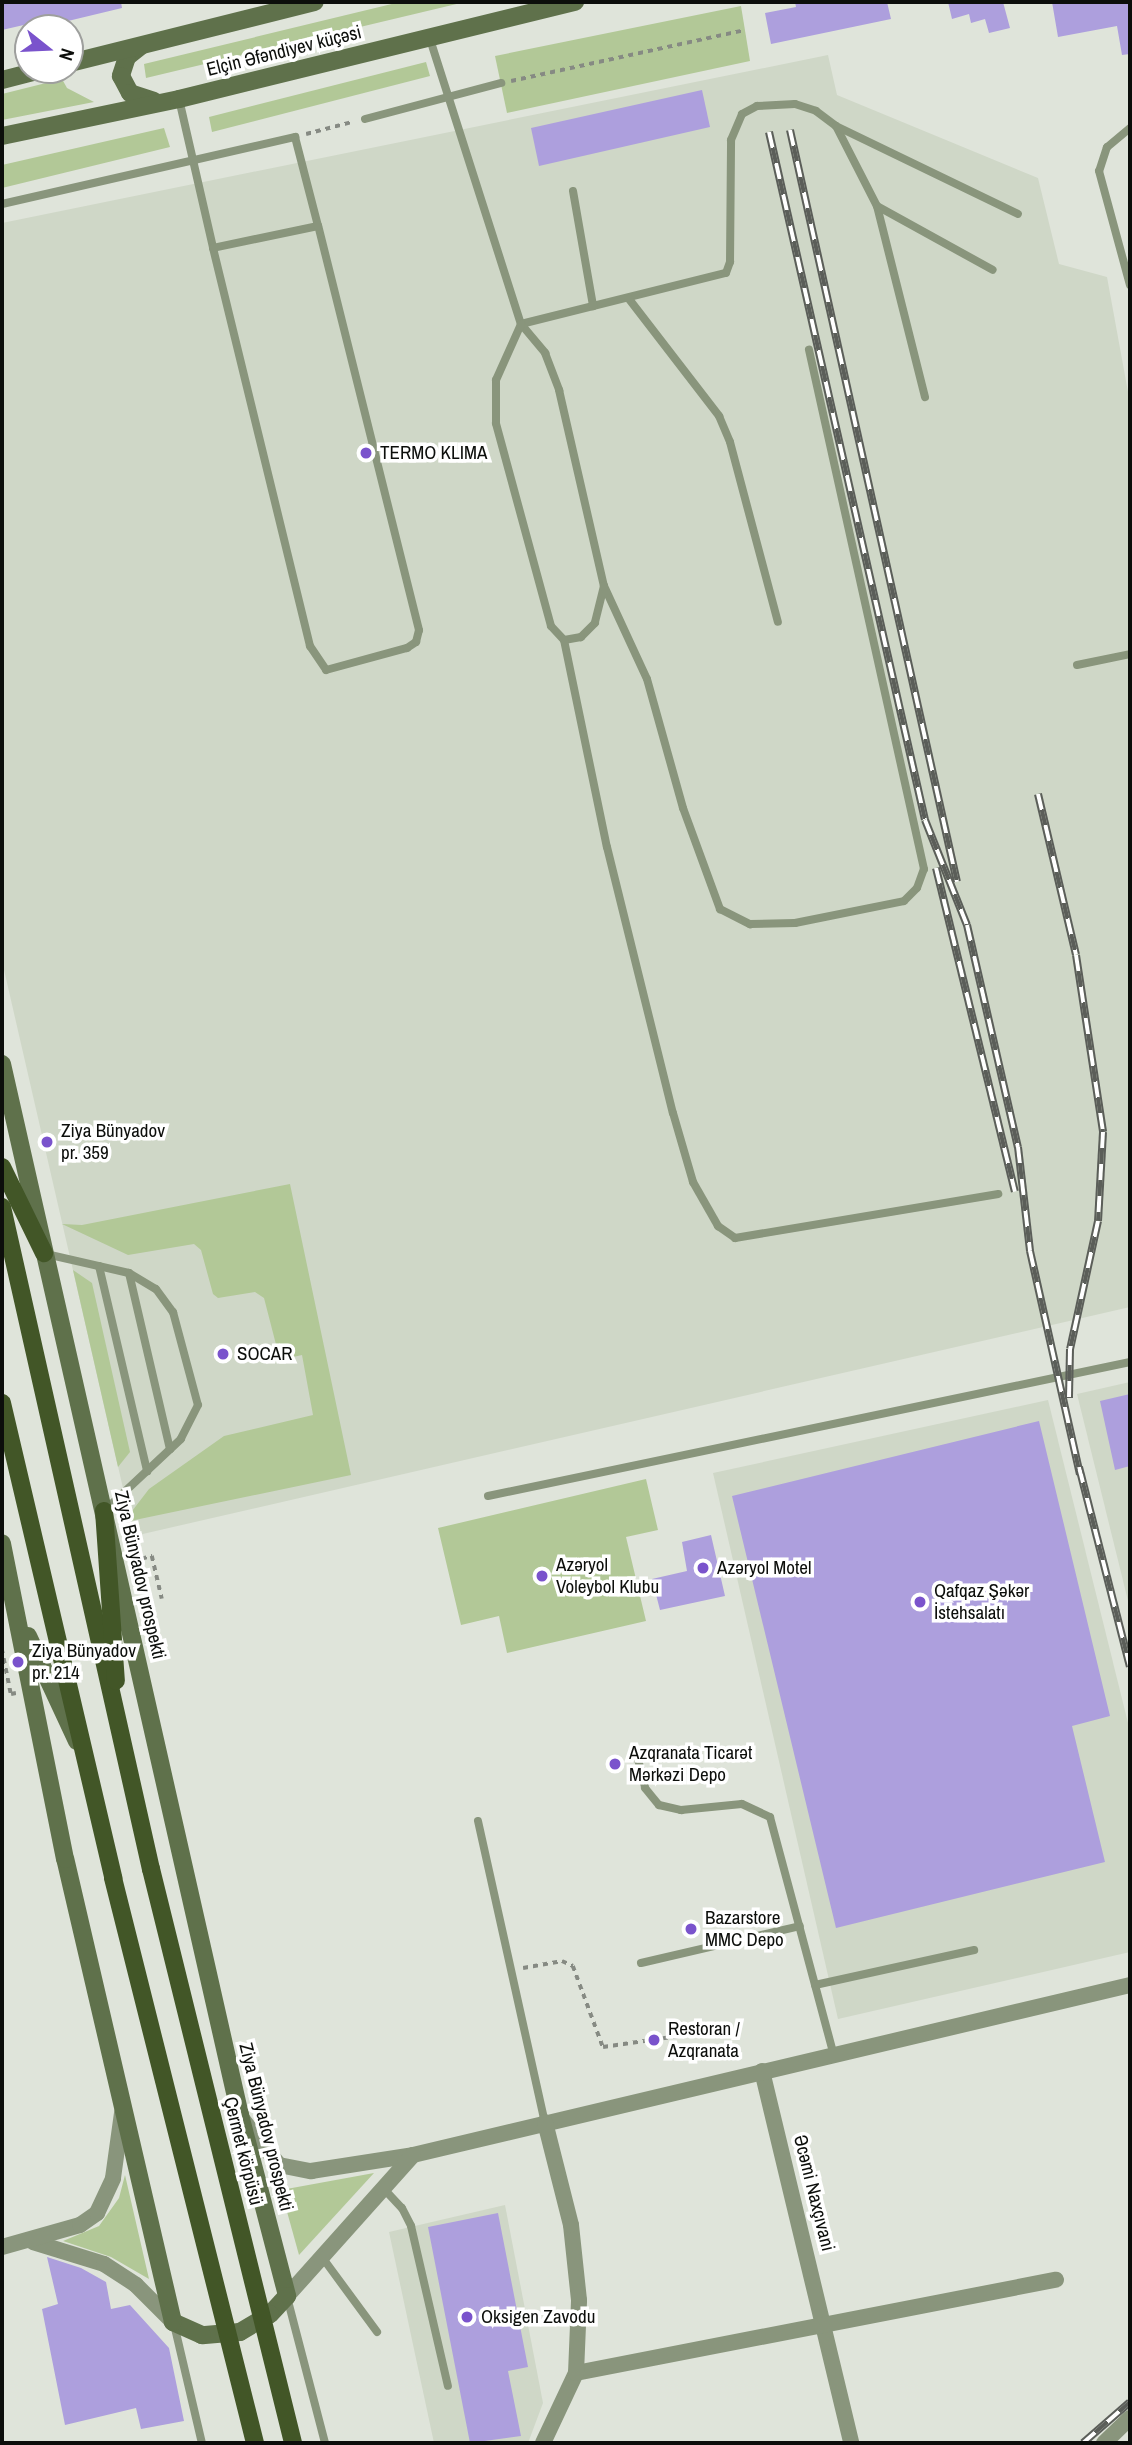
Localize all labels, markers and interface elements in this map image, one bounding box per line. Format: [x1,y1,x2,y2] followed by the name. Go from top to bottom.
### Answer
[14,14,84,84] north arrow
[204,21,364,81] street label: Elçin Əfəndiyev küçəsi
[53,46,81,64] text: N
[380,442,487,464] place label: TERMO KLIMA
[358,445,374,461] marker: TERMO KLIMA
[61,1120,165,1164] place label: Ziya Bünyadov pr. 359
[39,1134,55,1150] marker: Ziya Bünyadov pr. 359
[237,1343,292,1365] place label: SOCAR
[215,1346,231,1362] marker: SOCAR
[110,1488,170,1662] street label: Ziya Bünyadov prospekti
[556,1554,659,1598] place label: Azəryol Voleybol Klubu
[717,1557,811,1579] place label: Azəryol Motel
[695,1560,711,1576] marker: Azəryol Motel
[534,1568,550,1584] marker: Azəryol Voleybol Klubu
[934,1580,1029,1624] place label: Qafqaz Şəkər İstehsalatı
[912,1594,928,1610] marker: Qafqaz Şəkər İstehsalatı
[32,1640,136,1684] place label: Ziya Bünyadov pr. 214
[10,1654,26,1670] marker: Ziya Bünyadov pr. 214
[629,1742,752,1786] place label: Azqranata Ticarət Mərkəzi Depo
[607,1756,623,1772] marker: Azqranata Ticarət Mərkəzi Depo
[705,1907,784,1951] place label: Bazarstore MMC Depo
[683,1921,699,1937] marker: Bazarstore MMC Depo
[668,2018,740,2062] place label: Restoran / Azqranata
[646,2032,662,2048] marker: Restoran / Azqranata
[234,2041,298,2213] street label: Ziya Bünyadov prospekti
[219,2094,267,2208] street label: Çermet körpüsü
[789,2133,839,2253] street label: Əcəmi Naxçıvani
[481,2306,595,2328] place label: Oksigen Zavodu
[459,2309,475,2325] marker: Oksigen Zavodu

